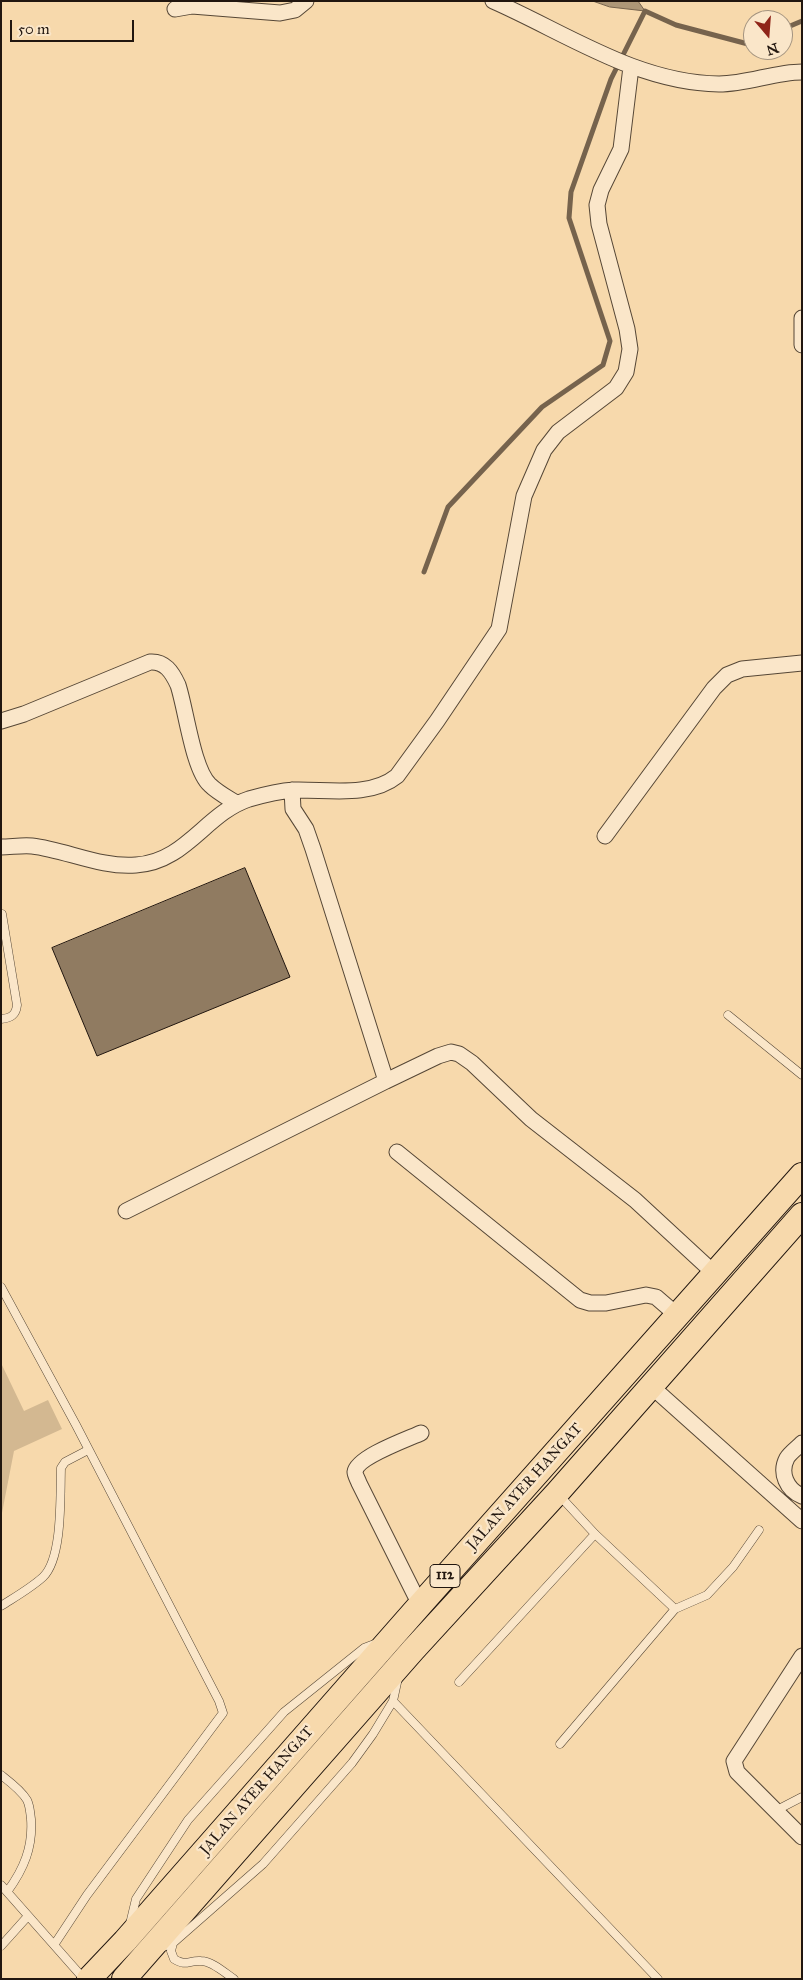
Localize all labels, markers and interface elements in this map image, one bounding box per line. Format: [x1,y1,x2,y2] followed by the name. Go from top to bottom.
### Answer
[12,10,136,42] scale bar
[743,10,793,60] north arrow
[18,20,50,38] text: 50 m
[764,39,781,59] text: N
[463,1420,587,1554] street label: JALAN AYER HANGAT
[430,1564,460,1588] road number: 112
[196,1723,318,1859] street label: JALAN AYER HANGAT

